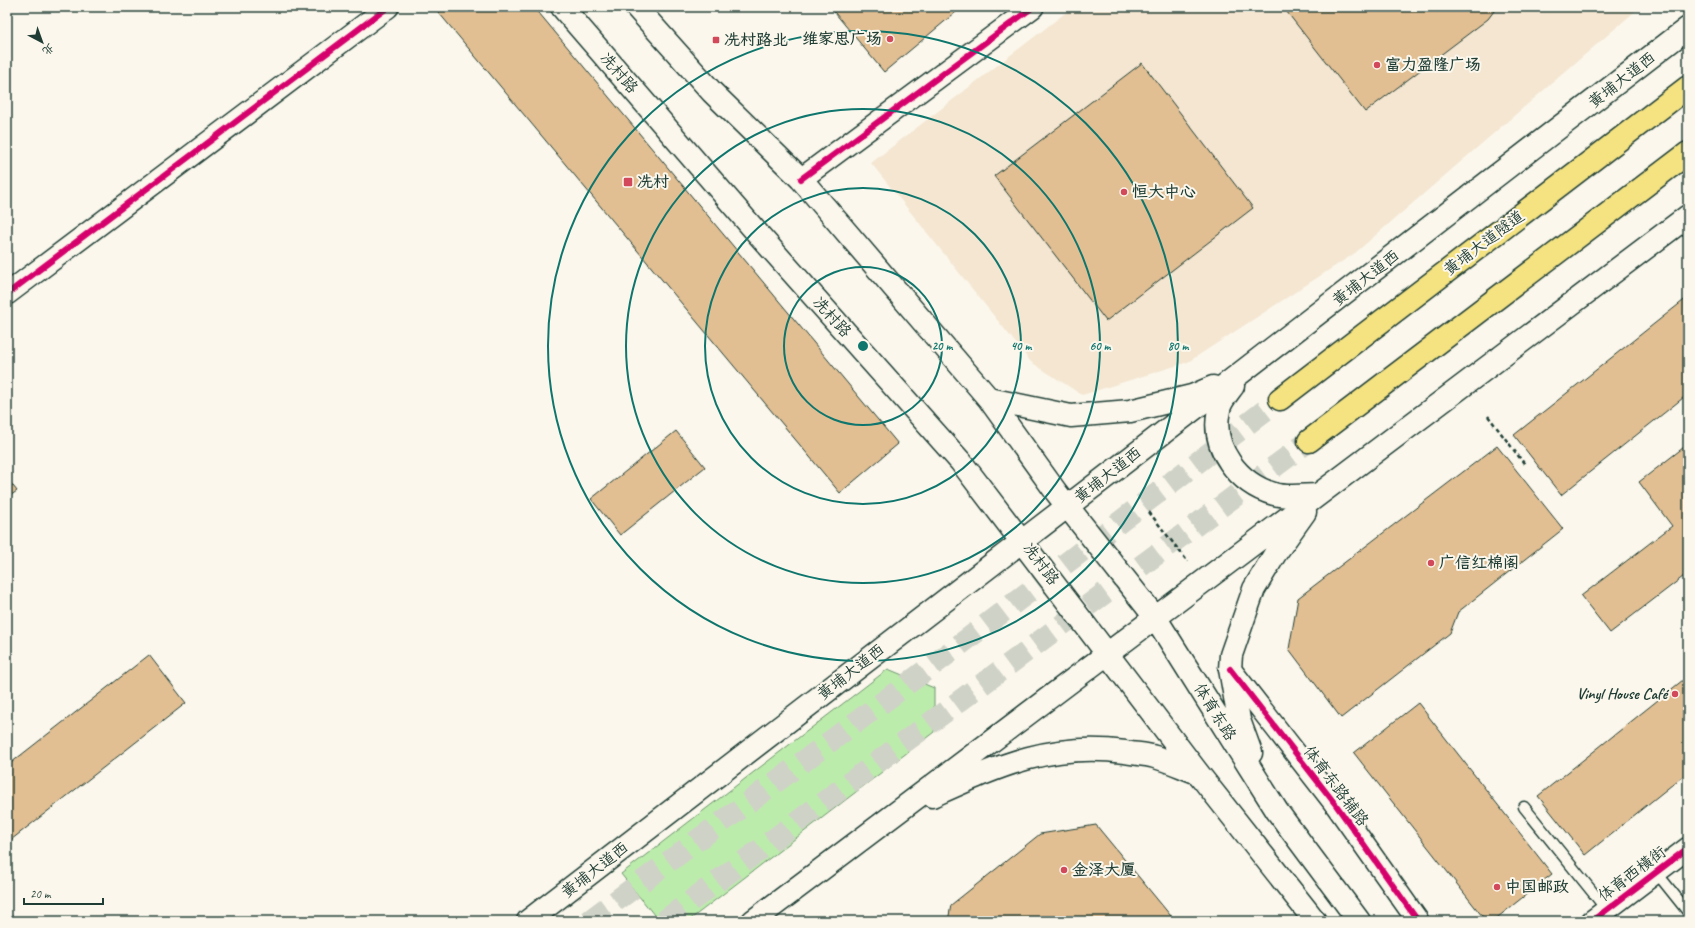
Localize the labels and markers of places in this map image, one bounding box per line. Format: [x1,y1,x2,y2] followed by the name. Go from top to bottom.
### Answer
[802,29,882,49] place label: 维家思广场
[724,30,788,50] place label: 冼村路北
[885,34,895,44] marker: 维家思广场
[711,35,721,45] marker: 冼村路北
[1385,55,1481,75] place label: 富力盈隆广场
[1372,60,1382,70] marker: 富力盈隆广场
[637,172,669,192] place label: 冼村
[622,176,634,188] marker: 冼村
[1132,182,1196,202] place label: 恒大中心
[1119,187,1129,197] marker: 恒大中心
[856,339,870,353] centre of rings
[1439,553,1519,573] place label: 广信红棉阁
[1426,558,1436,568] marker: 广信红棉阁
[1576,684,1670,704] place label: Vinyl House Café
[1670,689,1680,699] marker: Vinyl House Café
[1072,860,1136,880] place label: 金泽大厦
[1059,865,1069,875] marker: 金泽大厦
[1505,877,1569,897] place label: 中国邮政
[1492,882,1502,892] marker: 中国邮政

